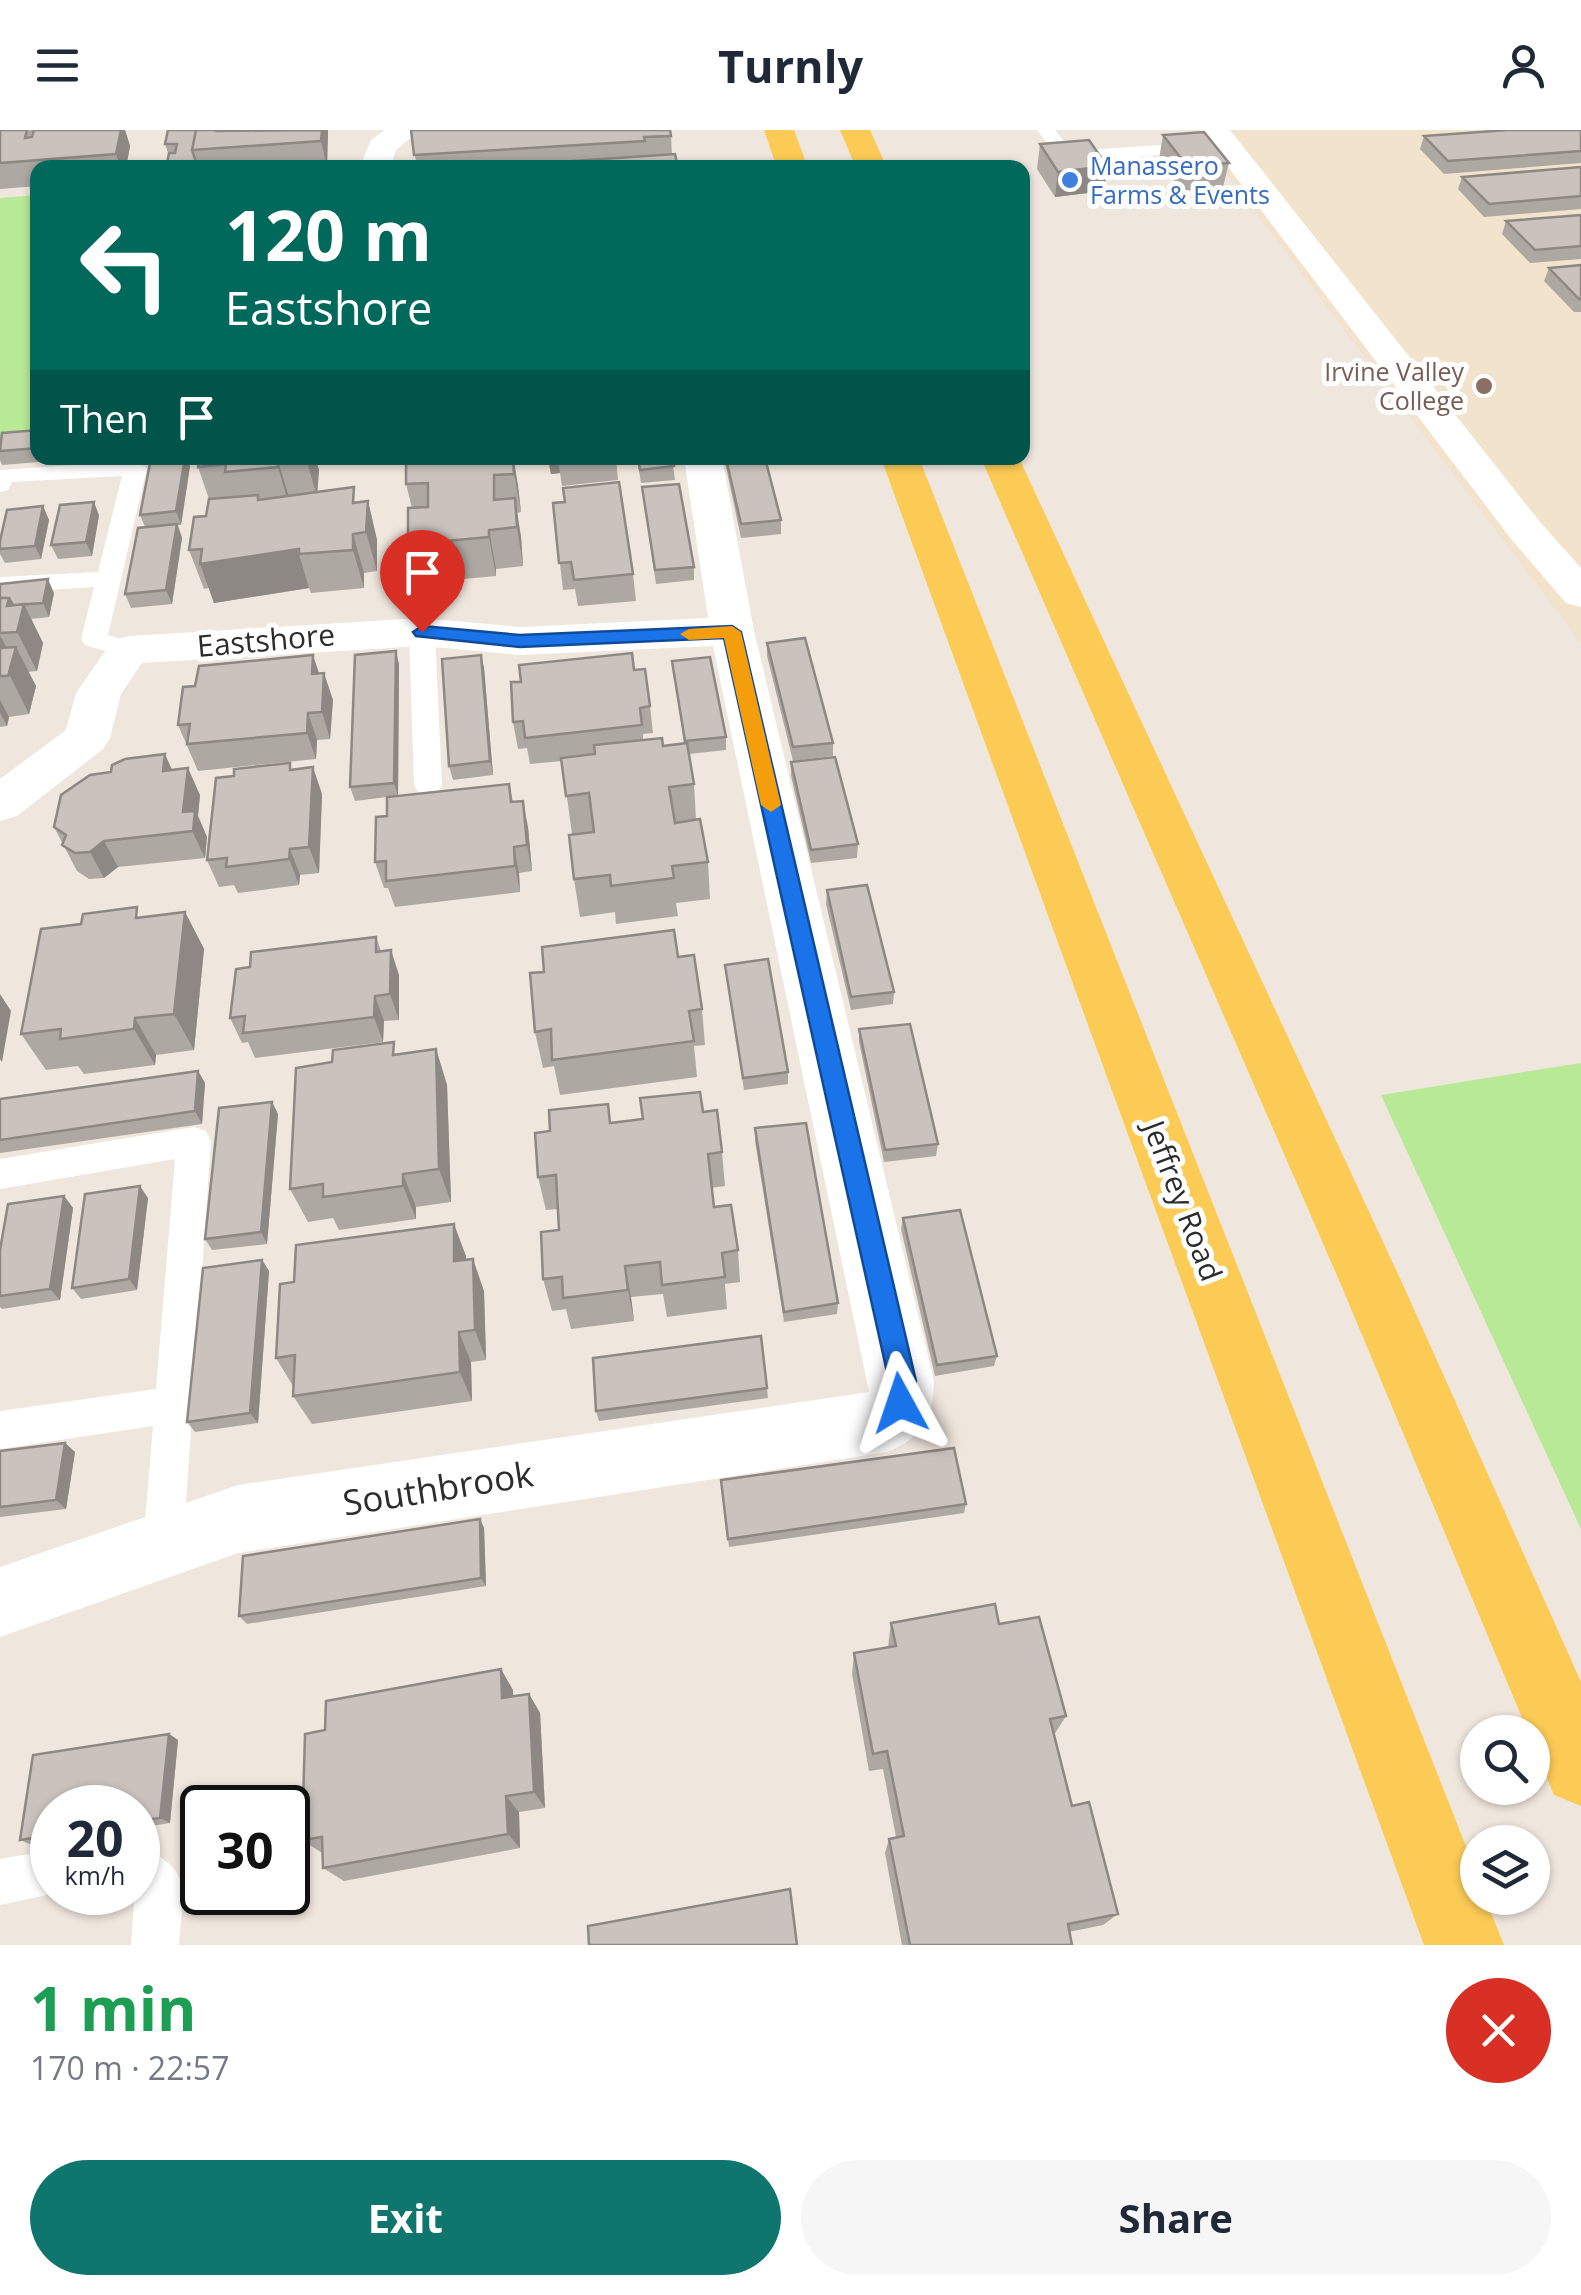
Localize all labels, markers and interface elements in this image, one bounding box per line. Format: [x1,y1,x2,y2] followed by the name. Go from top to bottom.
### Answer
[718,35,863,96] text: Turnly
[30,38,85,93] icon: menu
[1496,38,1551,93] icon: person
[1090,148,1270,211] place label: Manassero Farms & Events
[1059,169,1081,191] marker: Manassero Farms & Events
[225,186,432,282] text: 120 m
[60,200,190,330] icon: left
[225,277,432,338] text: Eastshore
[1324,354,1464,417] place label: Irvine Valley College
[1473,375,1495,397] marker: Irvine Valley College
[169,390,224,445] icon: arrive
[60,392,149,444] text: Then
[380,530,465,633] pin
[395,545,450,600] icon: arrive
[195,613,336,666] street label: Eastshore
[1133,1112,1233,1287] street label: Jeffrey Road
[848,1351,952,1455] position arrow
[339,1449,537,1526] street label: Southbrook
[1460,1715,1550,1915] map controls
[1460,1715,1550,1805] button: search
[180,1785,310,1915] speed limit sign: 30
[66,1804,124,1872] text: 20
[1460,1825,1550,1915] button: layers
[65,1858,125,1892] text: km/h
[30,1967,197,2049] text: 1 min
[1446,1978,1551,2083] button: close
[30,2046,229,2089] text: 170 m · 22:57
[30,2160,781,2275] button: Exit
[801,2160,1551,2275] button: Share

